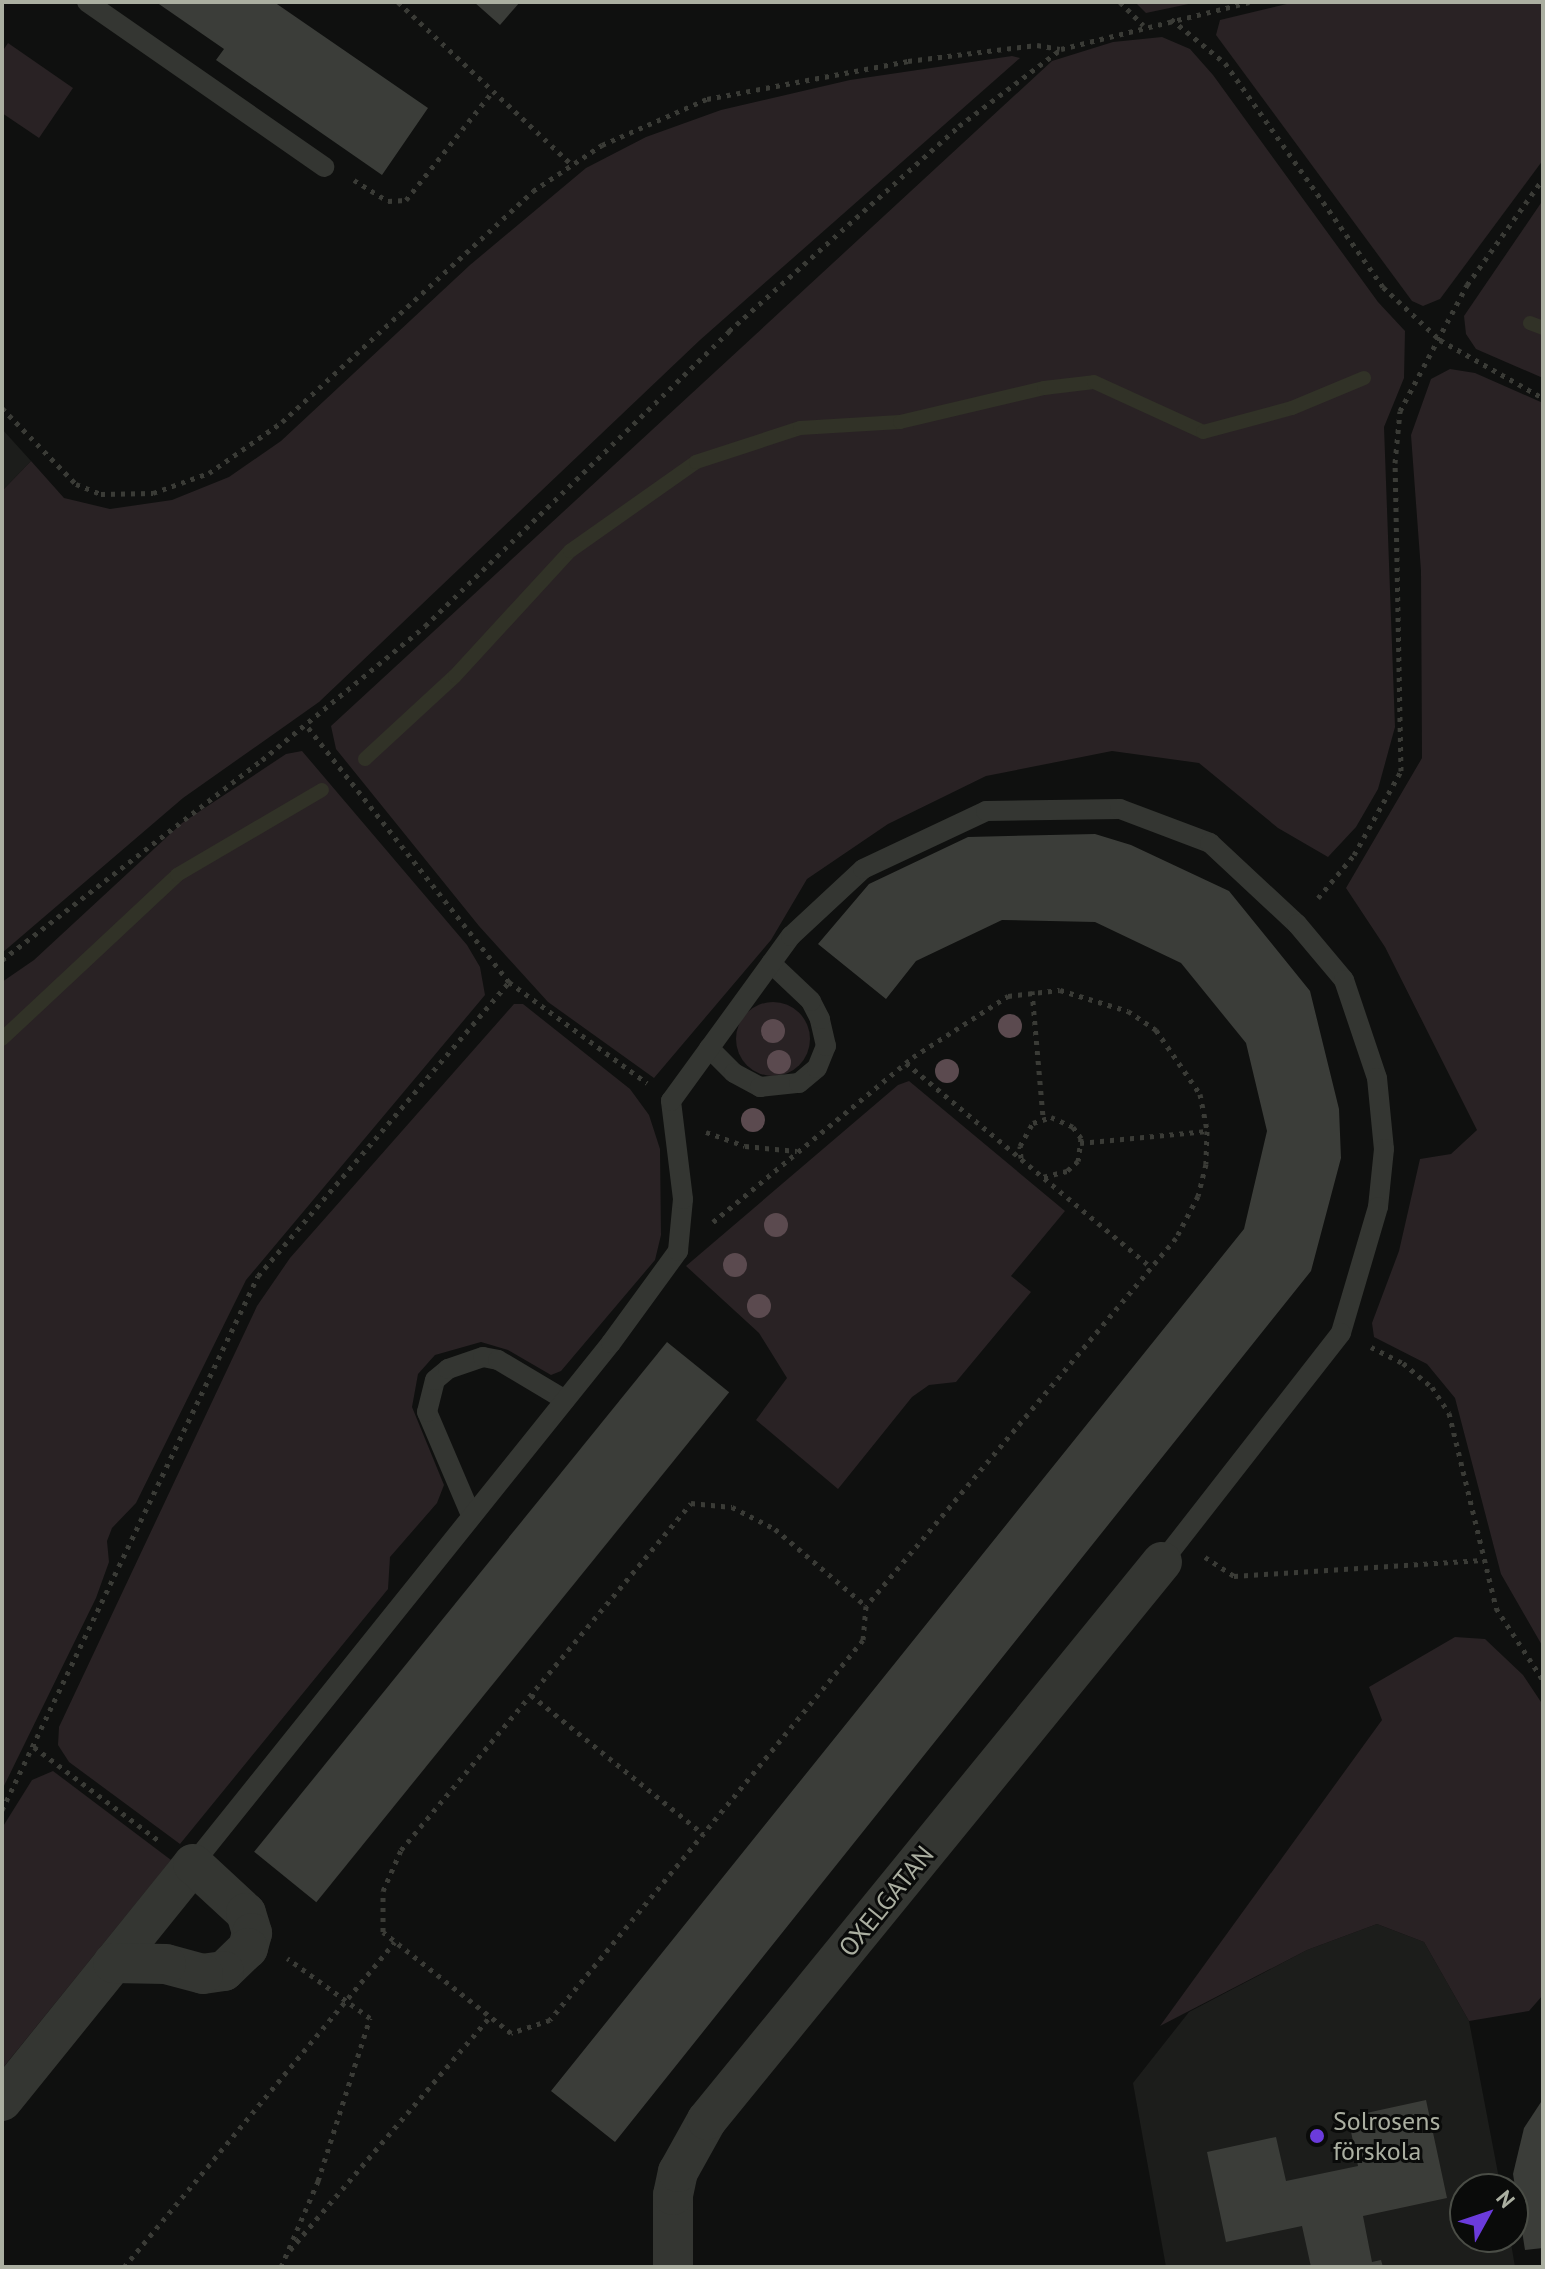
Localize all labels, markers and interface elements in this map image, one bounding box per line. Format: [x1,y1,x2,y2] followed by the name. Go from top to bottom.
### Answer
[832,1839,940,1963] street label: OXELGATAN
[1333,2105,1440,2166] place label: Solrosens förskola
[1308,2127,1326,2145] marker: Solrosens förskola
[1449,2173,1529,2253] north arrow
[1490,2184,1521,2213] text: N

